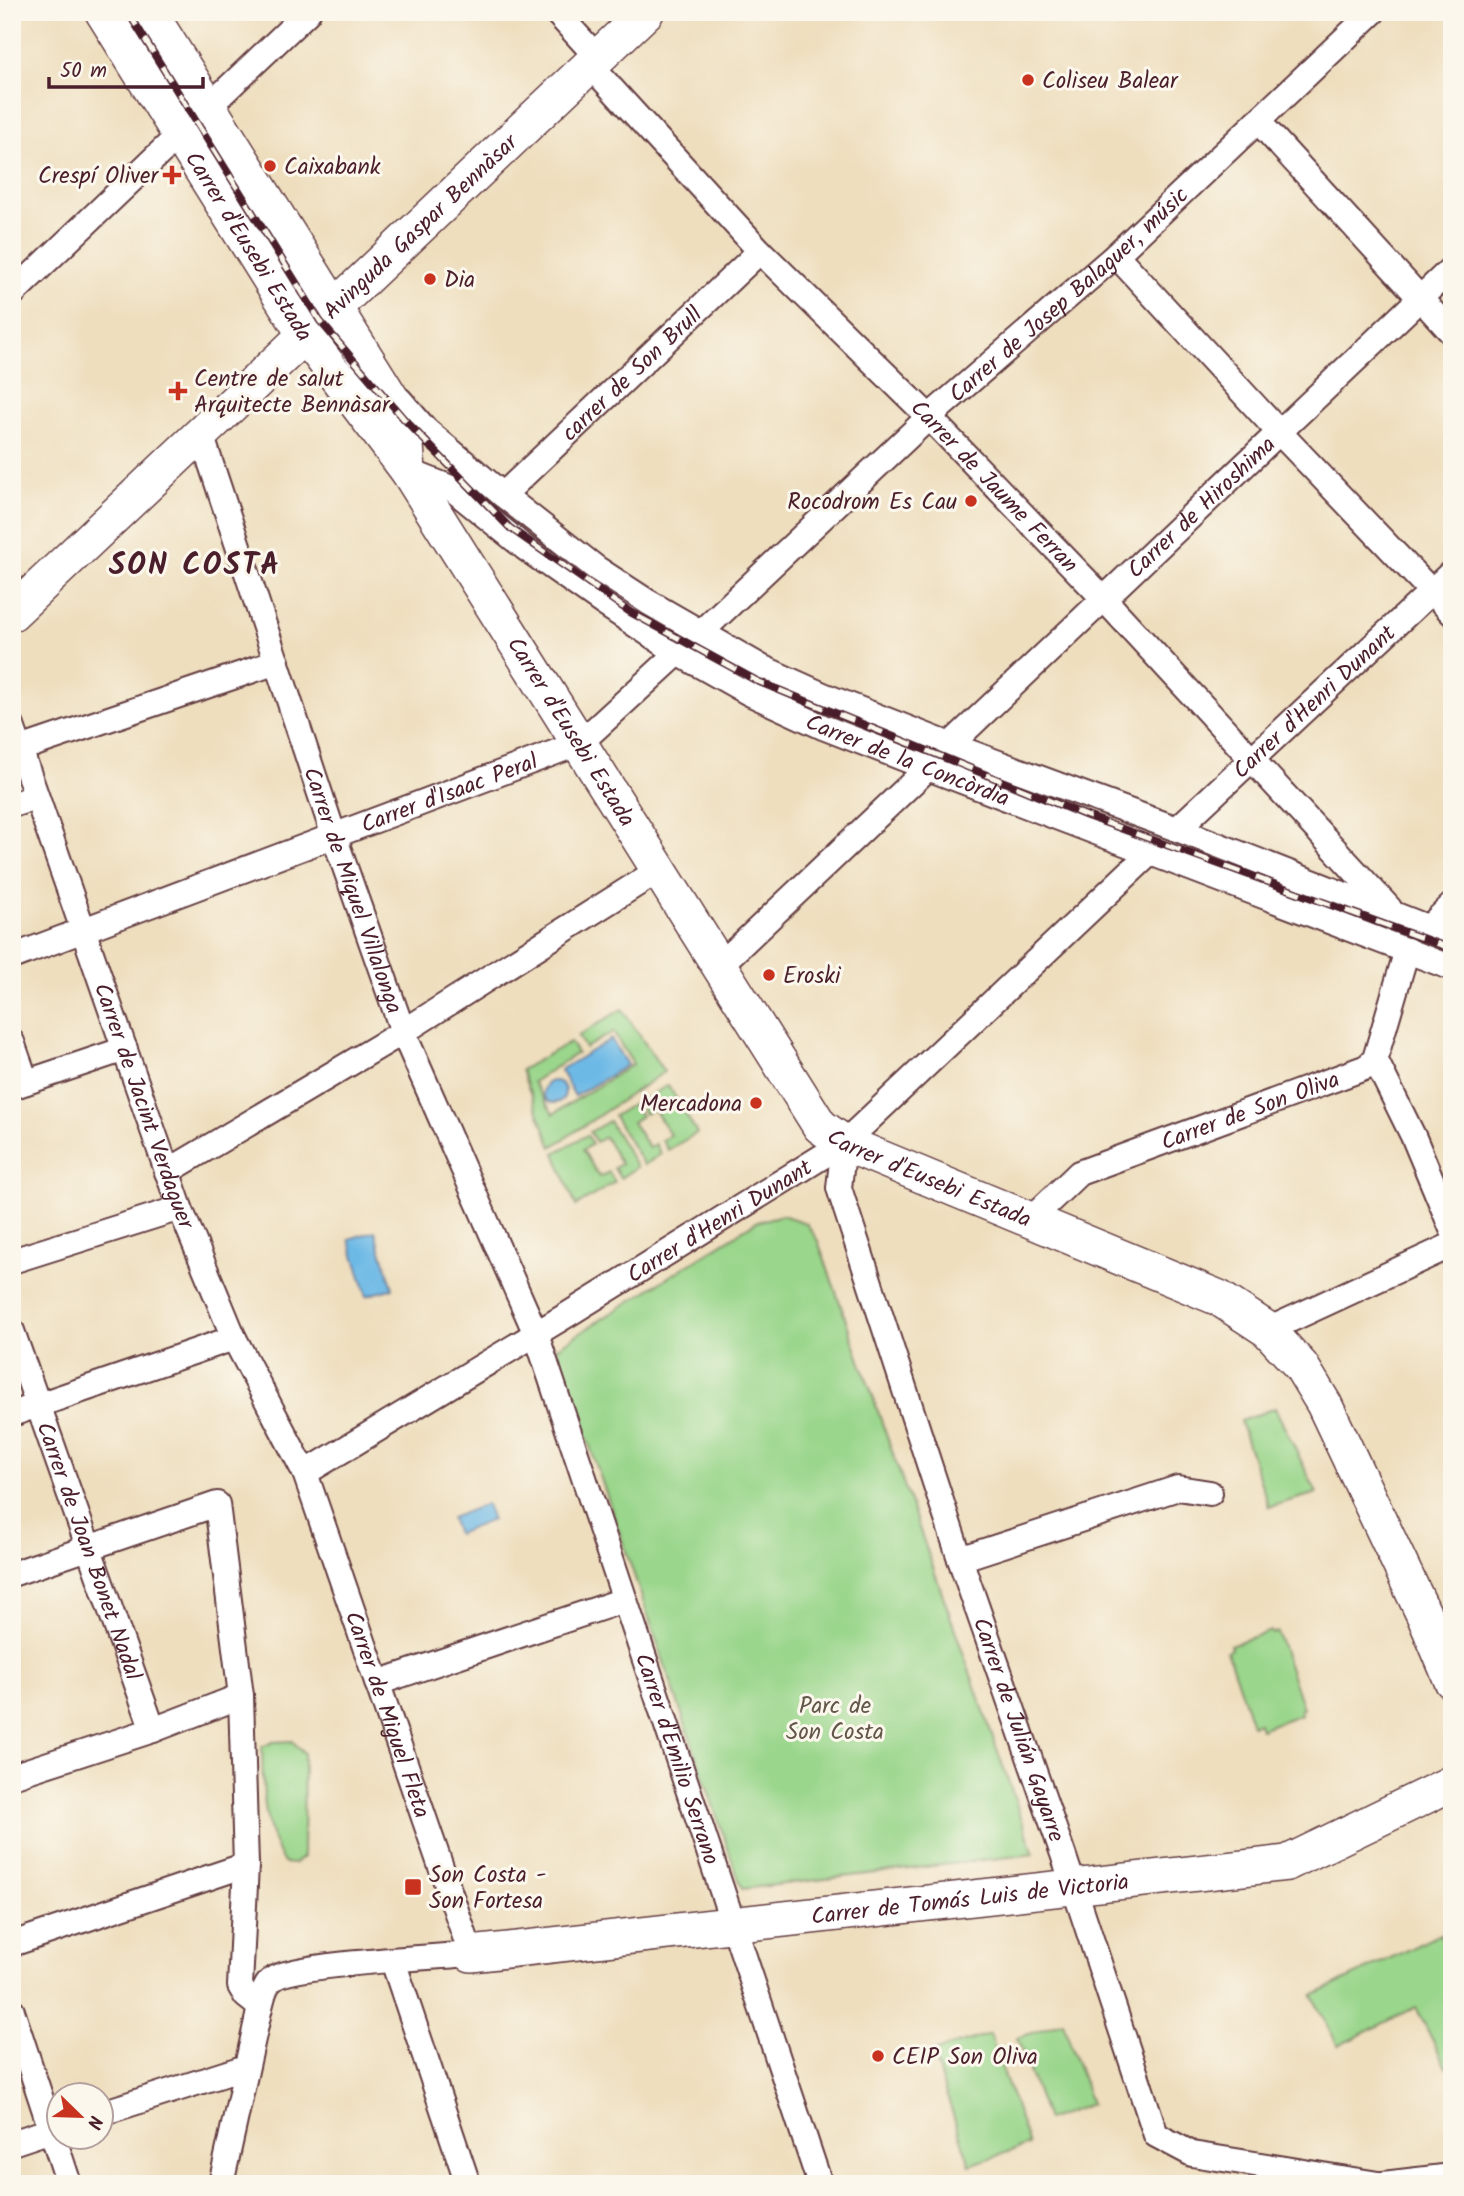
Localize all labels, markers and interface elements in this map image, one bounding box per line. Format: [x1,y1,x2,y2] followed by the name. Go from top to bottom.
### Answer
[49,46,203,90] scale bar
[60,55,107,88] text: 50 m
[1042,64,1179,100] place label: Coliseu Balear
[1020,72,1036,88] marker: Coliseu Balear
[316,125,528,329] street label: Avinguda Gaspar Bennàsar
[174,145,321,349] street label: Carrer d'Eusebi Estada
[284,150,381,186] place label: Caixabank
[262,158,278,174] marker: Caixabank
[38,159,159,195] place label: Crespí Oliver
[164,167,180,183] marker: Crespí Oliver
[941,179,1198,412] street label: Carrer de Josep Balaguer, músic
[444,263,475,299] place label: Dia
[422,271,438,287] marker: Dia
[554,298,712,451] street label: carrer de Son Brull
[194,362,391,424] place label: Centre de salut Arquitecte Bennàsar
[168,381,188,401] marker: Centre de salut Arquitecte Bennàsar
[901,392,1086,582] street label: Carrer de Jaume Ferran
[1120,428,1285,588] street label: Carrer de Hiroshima
[787,485,957,521] place label: Rocodrom Es Cau
[963,493,979,509] marker: Rocodrom Es Cau
[109,542,281,590] district label: SON COSTA
[1225,616,1406,788] street label: Carrer d'Henri Dunant
[497,630,643,834] street label: Carrer d'Eusebi Estada
[799,705,1014,818] street label: Carrer de la Concòrdia
[356,744,544,844] street label: Carrer d'Isaac Peral
[292,763,411,1019] street label: Carrer de Miquel Villalonga
[783,959,842,995] place label: Eroski
[761,967,777,983] marker: Eroski
[83,978,203,1236] street label: Carrer de Jacint Verdaguer
[1156,1063,1345,1161] street label: Carrer de Son Oliva
[640,1087,742,1123] place label: Mercadona
[748,1095,764,1111] marker: Mercadona
[818,1120,1036,1238] street label: Carrer d'Eusebi Estada
[620,1150,821,1294] street label: Carrer d'Henri Dunant
[26,1417,150,1686] street label: Carrer de Joan Bonet Nadal
[334,1607,439,1823] street label: Carrer de Miguel Fleta
[962,1613,1073,1847] street label: Carrer de Julián Gayarre
[624,1649,728,1870] street label: Carrer d'Emilio Serrano
[786,1689,884,1751] park label: Parc de Son Costa
[429,1858,547,1920] place label: Son Costa - Son Fortesa
[809,1865,1131,1936] street label: Carrer de Tomás Luis de Victoria
[403,1877,423,1897] marker: Son Costa - Son Fortesa
[892,2040,1038,2076] place label: CEIP Son Oliva
[870,2048,886,2064] marker: CEIP Son Oliva
[46,2080,116,2150] north arrow
[78,2110,110,2133] text: N

